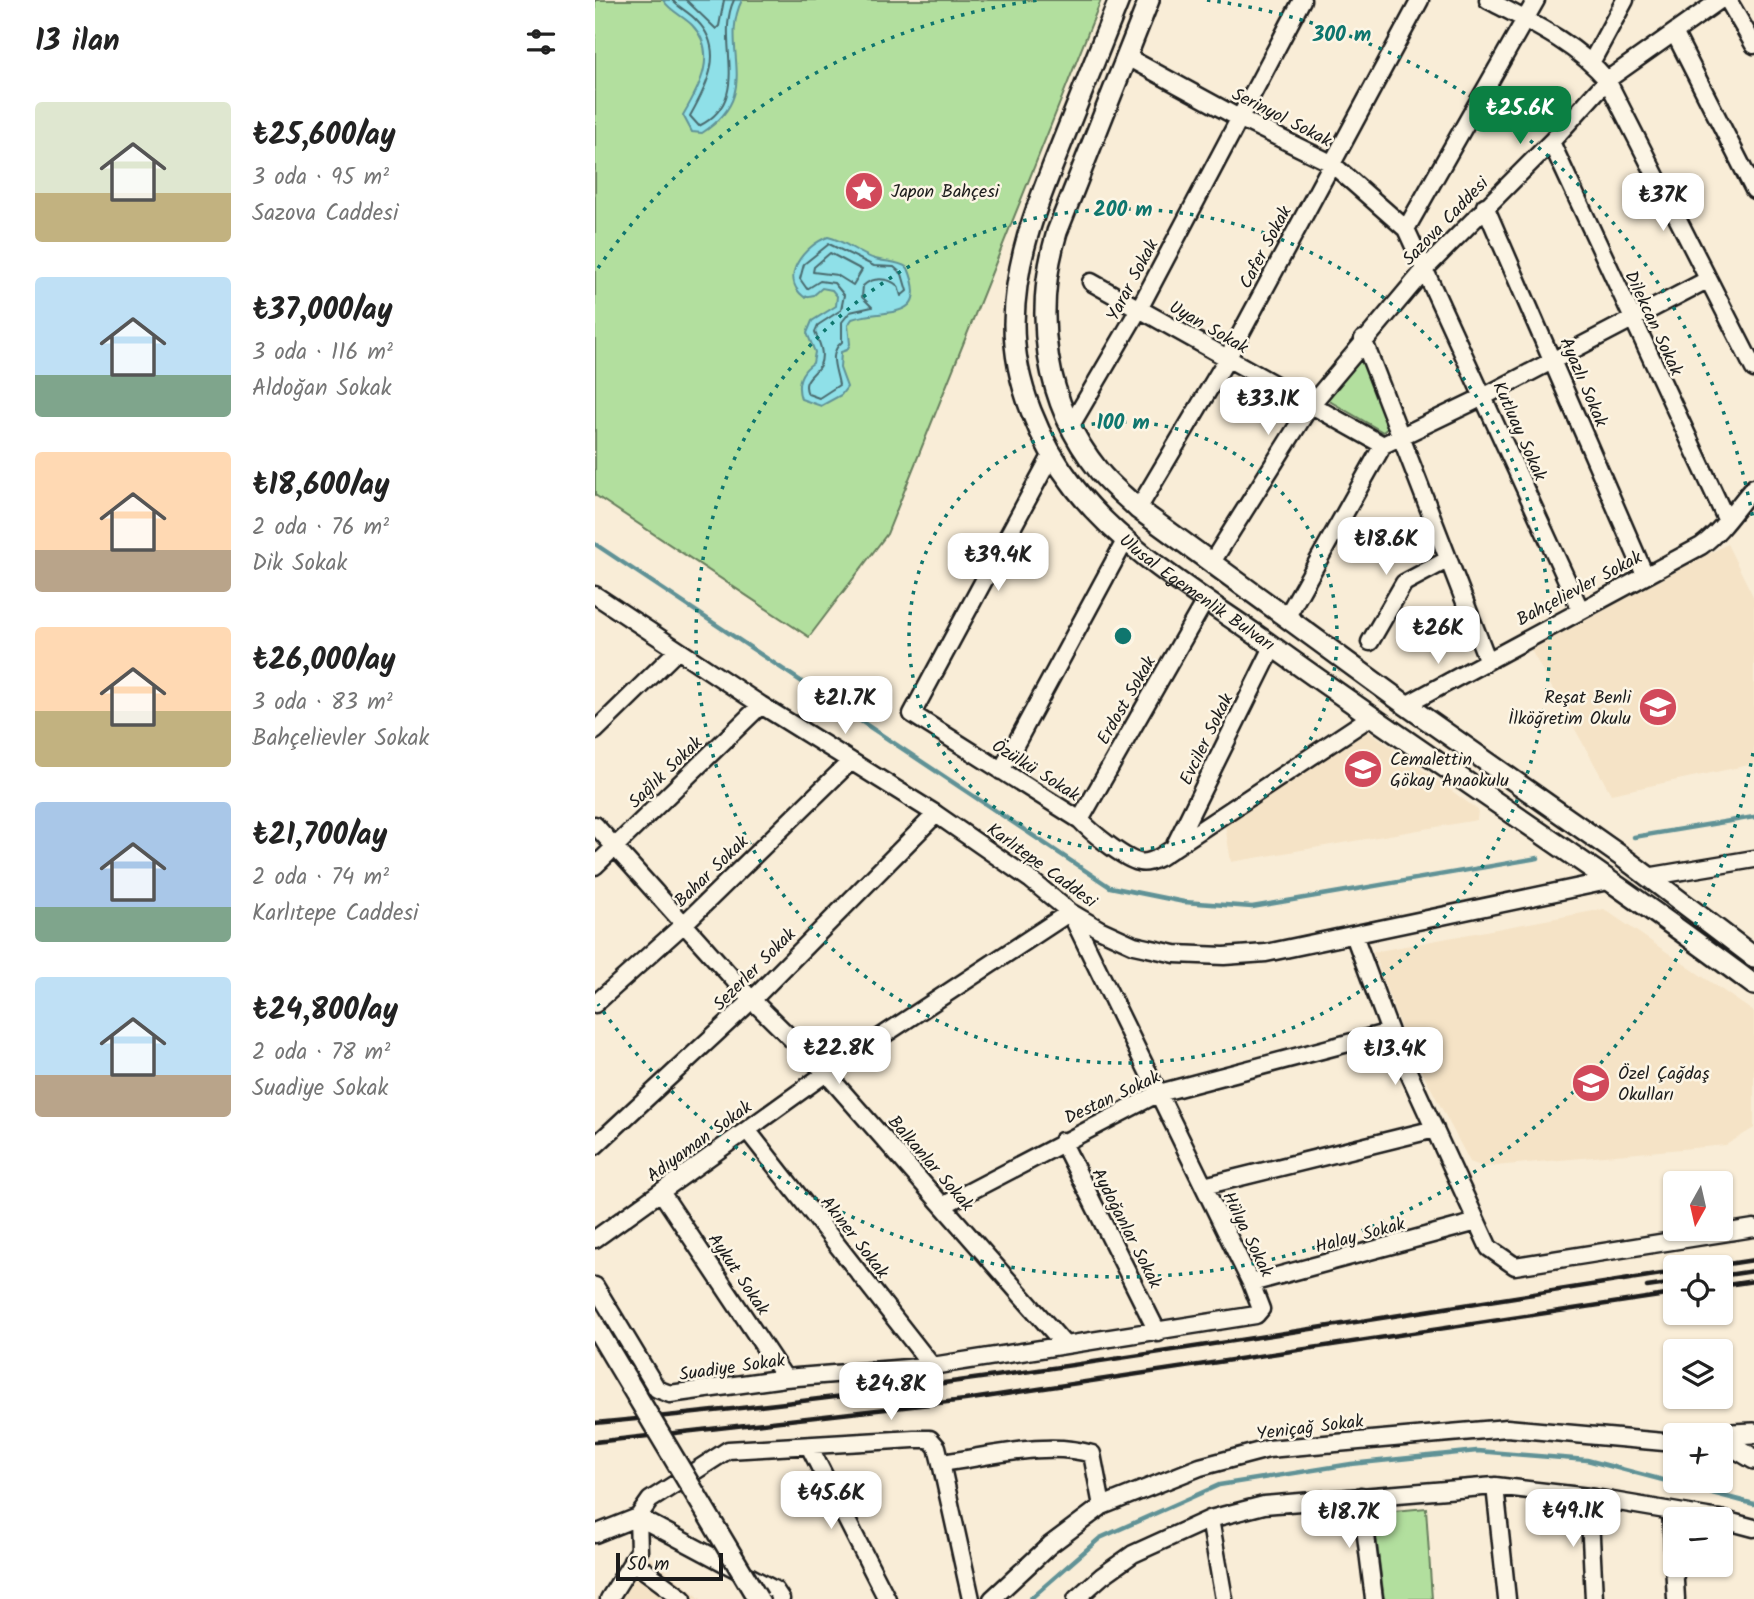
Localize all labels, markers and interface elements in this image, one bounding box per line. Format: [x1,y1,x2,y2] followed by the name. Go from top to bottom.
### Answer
[35,18,120,66] text: 13 ilan
[1312,19,1371,52] text: 300 m
[522,23,560,61] icon: filters
[1226,81,1337,156] street label: Serinyol Sokak
[1463,86,1577,146] pin: ₺25.6K
[1485,91,1555,127] text: ₺25.6K
[252,112,396,160] text: ₺25,600/ay
[91,130,175,214] icon: home
[252,160,389,196] text: 3 oda · 95 m²
[843,170,885,212] place icon: Japon Bahçesi
[1396,170,1497,273] street label: Sazova Caddesi
[1622,174,1704,233] pin: ₺37K
[891,178,1000,207] place label: Japon Bahçesi
[1638,178,1688,214] text: ₺37K
[1093,194,1153,227] text: 200 m
[252,196,398,232] text: Sazova Caddesi
[1232,201,1301,294] street label: Cafer Sokak
[1100,234,1167,327] street label: Yarar Sokak
[1616,266,1690,382] street label: Dilekcan Sokak
[252,287,393,335] text: ₺37,000/ay
[1163,294,1254,363] street label: Uyan Sokak
[91,305,175,389] icon: home
[1551,333,1615,433] street label: Ayazlı Sokak
[252,335,393,371] text: 3 oda · 116 m²
[252,371,392,407] text: Aldoğan Sokak
[1484,377,1554,487] street label: Kutluay Sokak
[1211,378,1325,437] pin: ₺33.1K
[1236,382,1300,418] text: ₺33.1K
[1096,407,1150,440] text: 100 m
[252,462,390,510] text: ₺18,600/ay
[91,480,175,564] icon: home
[252,510,389,546] text: 2 oda · 76 m²
[1329,518,1443,577] pin: ₺18.6K
[1354,522,1418,558] text: ₺18.6K
[1112,527,1281,660] street label: Ulusal Egemenlik Bulvarı
[941,534,1055,593] pin: ₺39.4K
[964,538,1032,574] text: ₺39.4K
[1512,544,1648,635] street label: Bahçelievler Sokak
[252,546,347,582] text: Dik Sokak
[1397,606,1479,666] pin: ₺26K
[1412,611,1464,647] text: ₺26K
[1111,624,1135,648] centre of rings
[252,637,396,685] text: ₺26,000/ay
[1090,650,1165,751] street label: Erdost Sokak
[91,655,175,739] icon: home
[788,676,902,736] pin: ₺21.7K
[813,681,877,717] text: ₺21.7K
[1508,684,1632,734] place label: Reşat Benli İlköğretim Okulu
[252,685,393,721] text: 3 oda · 83 m²
[1637,686,1679,728] school or university icon: Reşat Benli İlköğretim Okulu
[1173,688,1242,791] street label: Evciler Sokak
[252,721,429,757] text: Bahçelievler Sokak
[622,730,710,816] street label: Sağlık Sokak
[985,733,1085,810] street label: Özülkü Sokak
[1390,746,1509,796] place label: Cemalettin Gökay Anaokulu
[1342,748,1384,790] school or university icon: Cemalettin Gökay Anaokulu
[252,812,387,860] text: ₺21,700/ay
[980,816,1103,917] street label: Karlıtepe Caddesi
[668,829,756,915] street label: Bahar Sokak
[91,830,175,914] icon: home
[252,860,389,896] text: 2 oda · 74 m²
[252,896,419,932] text: Karlıtepe Caddesi
[706,921,804,1019] street label: Sezerler Sokak
[252,987,398,1035] text: ₺24,800/ay
[91,1005,175,1089] icon: home
[782,1026,896,1086] pin: ₺22.8K
[1338,1028,1452,1087] pin: ₺13.4K
[803,1031,875,1067] text: ₺22.8K
[1363,1032,1427,1068] text: ₺13.4K
[252,1035,390,1071] text: 2 oda · 78 m²
[1618,1060,1710,1110] place label: Özel Çağdaş Okulları
[1570,1062,1612,1104] school or university icon: Özel Çağdaş Okulları
[1060,1063,1166,1133] street label: Destan Sokak
[252,1071,388,1107] text: Suadiye Sokak
[641,1094,759,1190] street label: Adıyaman Sokak
[880,1109,980,1219] street label: Balkanlar Sokak
[1083,1163,1169,1295] street label: Aydoğanlar Sokak
[1663,1171,1733,1241] north arrow
[1663,1171,1733,1577] map controls
[1213,1187,1280,1283] street label: Hülya Sokak
[812,1190,896,1286] street label: Akıner Sokak
[1312,1210,1409,1262] street label: Halay Sokak
[700,1228,776,1322] street label: Aykut Sokak
[1663,1255,1733,1325] button: locate
[1663,1339,1733,1409] button: layers
[677,1347,788,1390] street label: Suadiye Sokak
[834,1362,948,1422] pin: ₺24.8K
[855,1367,927,1403] text: ₺24.8K
[1255,1407,1366,1449] street label: Yeniçağ Sokak
[1663,1423,1733,1493] button: +
[774,1472,888,1531] pin: ₺45.6K
[797,1476,865,1512] text: ₺45.6K
[1292,1490,1406,1550] pin: ₺18.7K
[1516,1490,1630,1549] pin: ₺49.1K
[1541,1494,1605,1530] text: ₺49.1K
[1317,1495,1381,1531] text: ₺18.7K
[1663,1507,1733,1577] button: −
[616,1550,723,1582] scale bar
[627,1550,669,1580] text: 50 m

